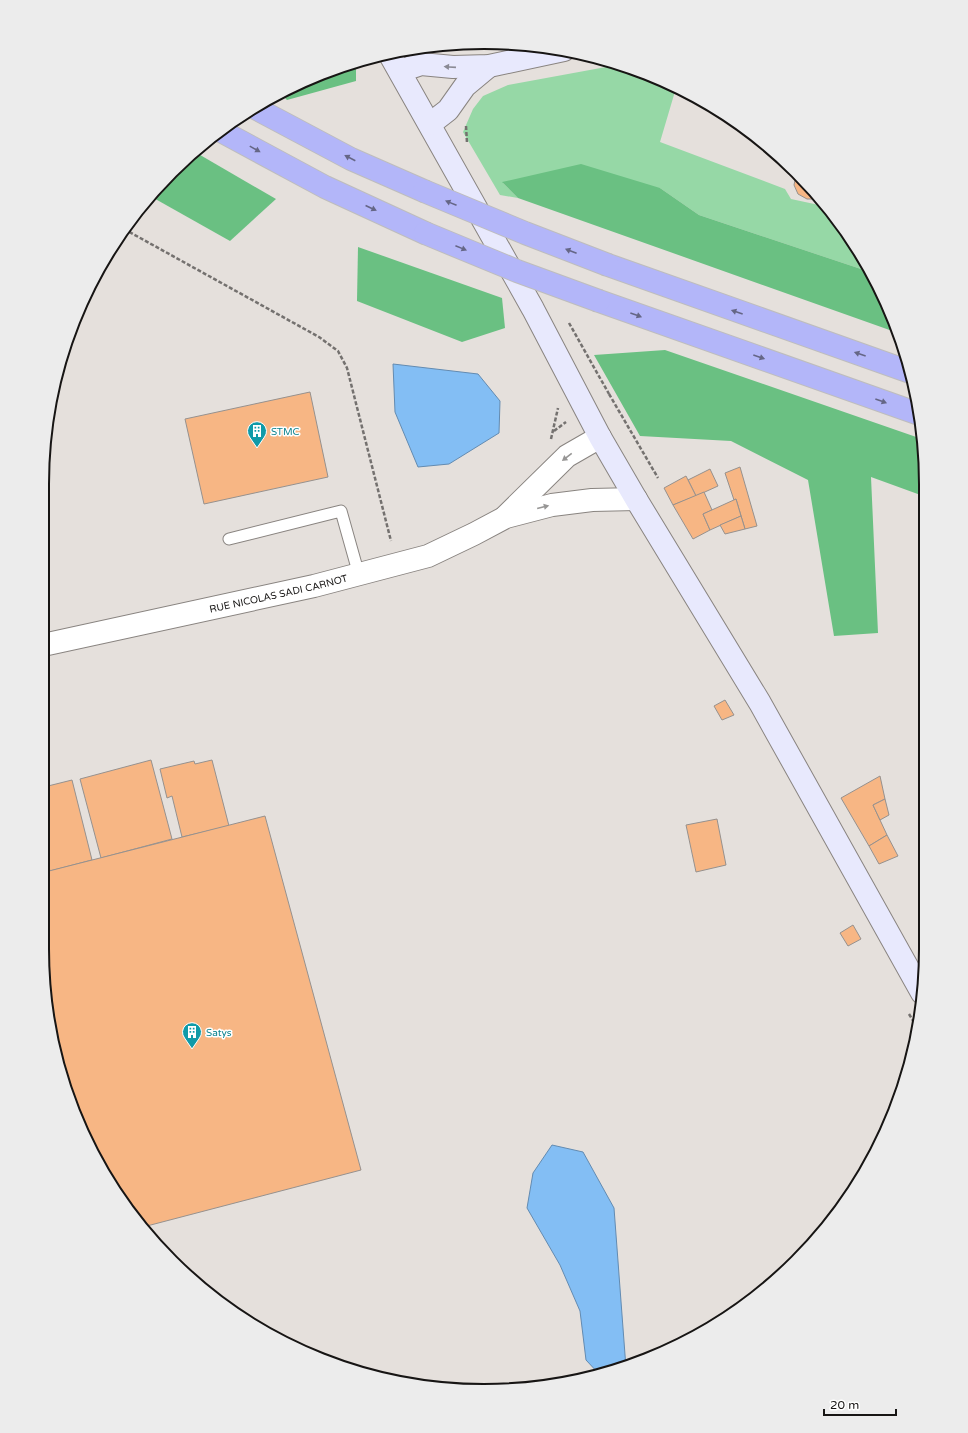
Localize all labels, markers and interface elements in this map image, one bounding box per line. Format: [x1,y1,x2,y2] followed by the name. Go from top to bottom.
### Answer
[444,63,456,70] one-way arrow
[250,146,261,153] one-way arrow
[344,155,355,161] one-way arrow
[444,199,456,205] one-way arrow
[366,205,377,211] one-way arrow
[456,245,467,251] one-way arrow
[565,248,577,254] one-way arrow
[730,308,742,314] one-way arrow
[630,312,642,318] one-way arrow
[853,351,865,357] one-way arrow
[753,354,765,360] one-way arrow
[875,398,887,404] one-way arrow
[246,420,268,448] building icon: STMC
[271,426,300,438] place label: STMC
[562,453,573,461] one-way arrow
[538,504,550,510] one-way arrow
[208,572,349,616] street label: RUE NICOLAS SADI CARNOT
[181,1021,203,1049] building icon: Satys
[206,1027,232,1039] place label: Satys
[824,1391,896,1417] scale bar
[830,1398,859,1412] text: 20 m

